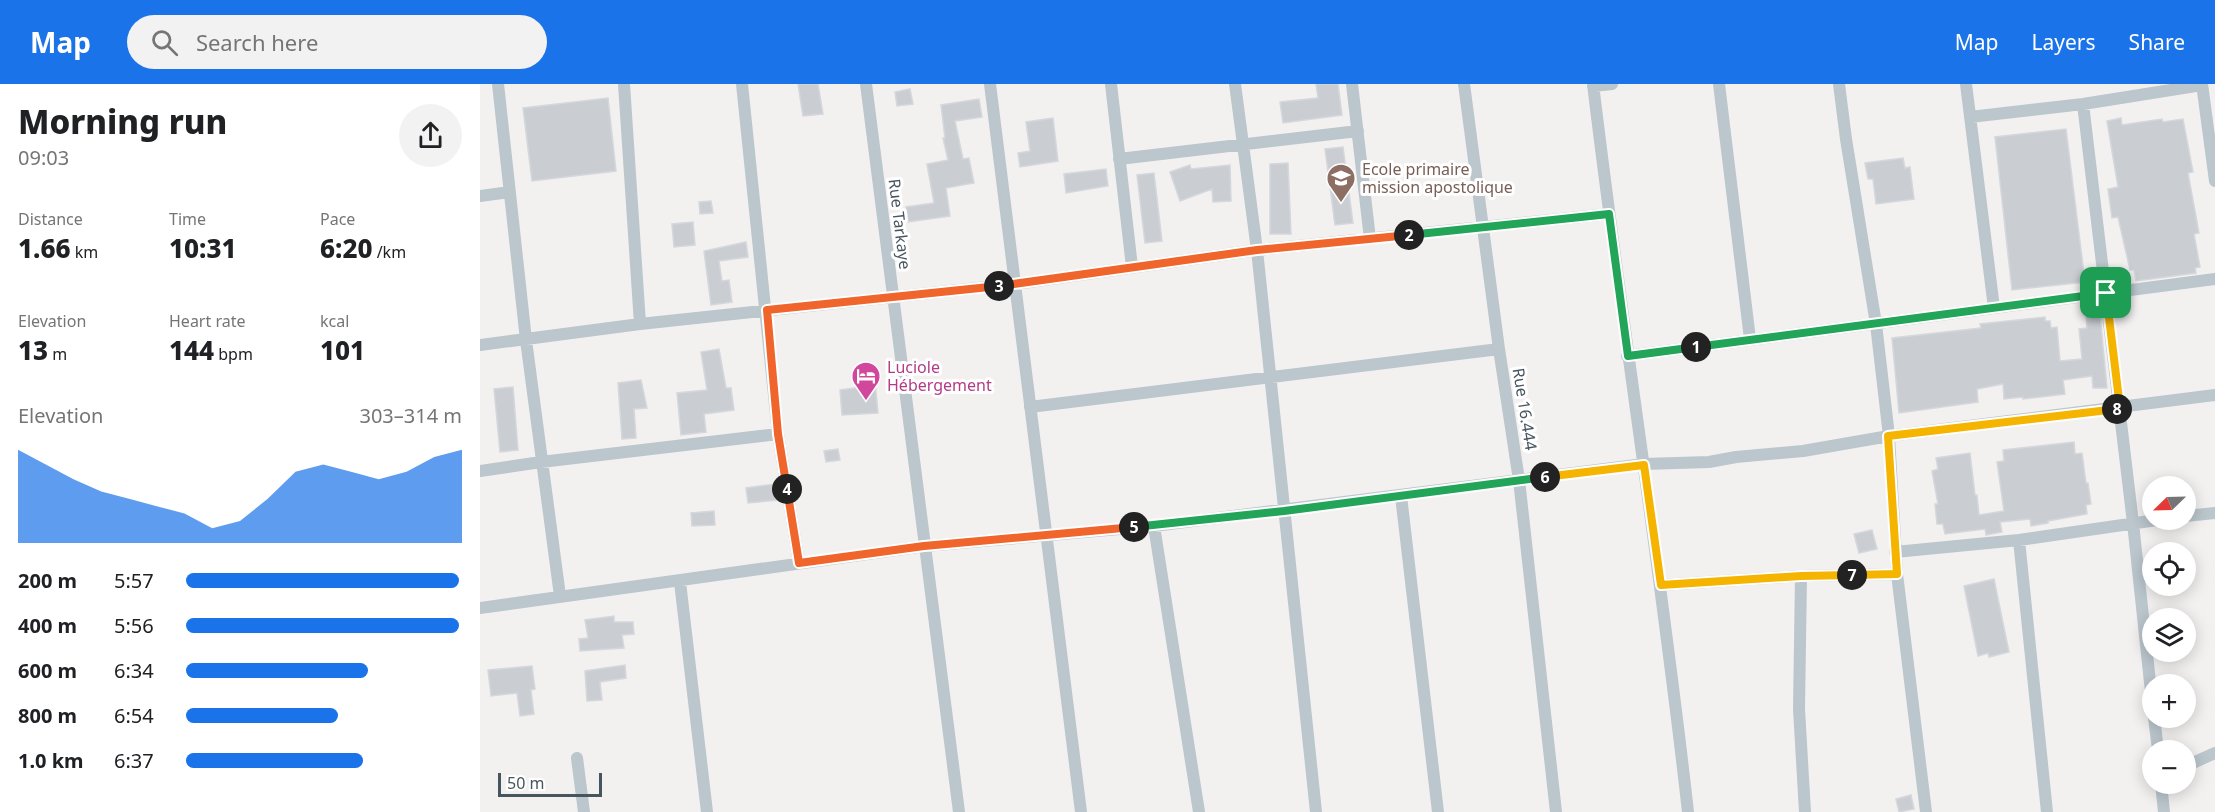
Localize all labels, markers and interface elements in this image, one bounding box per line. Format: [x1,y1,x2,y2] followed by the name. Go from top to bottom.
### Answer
[127,15,547,69] search box
[30,23,91,61] text: Map
[148,26,181,59] icon: search
[196,27,318,57] text: Search here
[1955,28,1999,56] text: Map
[2032,28,2096,56] text: Layers
[2129,28,2185,56] text: Share
[18,99,227,144] text: Morning run
[399,104,462,167] button: share
[18,144,69,171] text: 09:03
[1362,158,1513,198] place label: Ecole primaire mission apostolique
[1325,162,1357,204] school or university icon: Ecole primaire mission apostolique
[884,178,916,270] street label: Rue Tarkaye
[18,208,83,230] text: Distance
[169,208,206,230] text: Time
[320,208,355,230] text: Pace
[1394,220,1424,250] pin: 2
[1404,224,1414,246] text: 2
[18,230,71,266] text: 1.66
[169,230,237,266] text: 10:31
[320,230,373,266] text: 6:20
[71,241,98,263] text: km
[373,241,406,263] text: /km
[2080,267,2131,318] pin
[984,271,1014,301] pin: 3
[994,275,1004,297] text: 3
[2089,276,2122,309] icon: arrive
[18,310,86,332] text: Elevation
[169,310,245,332] text: Heart rate
[320,310,349,332] text: kcal
[18,332,48,368] text: 13
[169,332,214,368] text: 144
[320,332,365,368] text: 101
[1681,332,1711,362] pin: 1
[1691,336,1701,358] text: 1
[48,343,67,365] text: m
[214,343,253,365] text: bpm
[887,356,992,396] place label: Luciole Hébergement
[850,360,882,402] hotel icon: Luciole Hébergement
[1508,366,1542,452] street label: Rue 16.444
[2102,394,2132,424] pin: 8
[2112,398,2122,420] text: 8
[18,402,103,429] text: Elevation
[359,402,462,429] text: 303–314 m
[1530,462,1560,492] pin: 6
[1540,466,1550,488] text: 6
[772,474,802,504] pin: 4
[2142,476,2196,530] north arrow
[2142,476,2196,794] map controls
[782,478,792,500] text: 4
[1119,512,1149,542] pin: 5
[1129,516,1139,538] text: 5
[2142,542,2196,596] button: locate
[1837,560,1867,590] pin: 7
[1847,564,1857,586] text: 7
[18,567,77,594] text: 200 m
[114,567,154,594] text: 5:57
[2142,608,2196,662] button: layers
[18,612,77,639] text: 400 m
[114,612,154,639] text: 5:56
[18,657,77,684] text: 600 m
[114,657,154,684] text: 6:34
[2142,674,2196,728] button: +
[18,702,77,729] text: 800 m
[114,702,154,729] text: 6:54
[2142,740,2196,794] button: −
[18,747,84,774] text: 1.0 km
[114,747,154,774] text: 6:37
[498,770,602,798] scale bar
[507,772,544,794] text: 50 m

